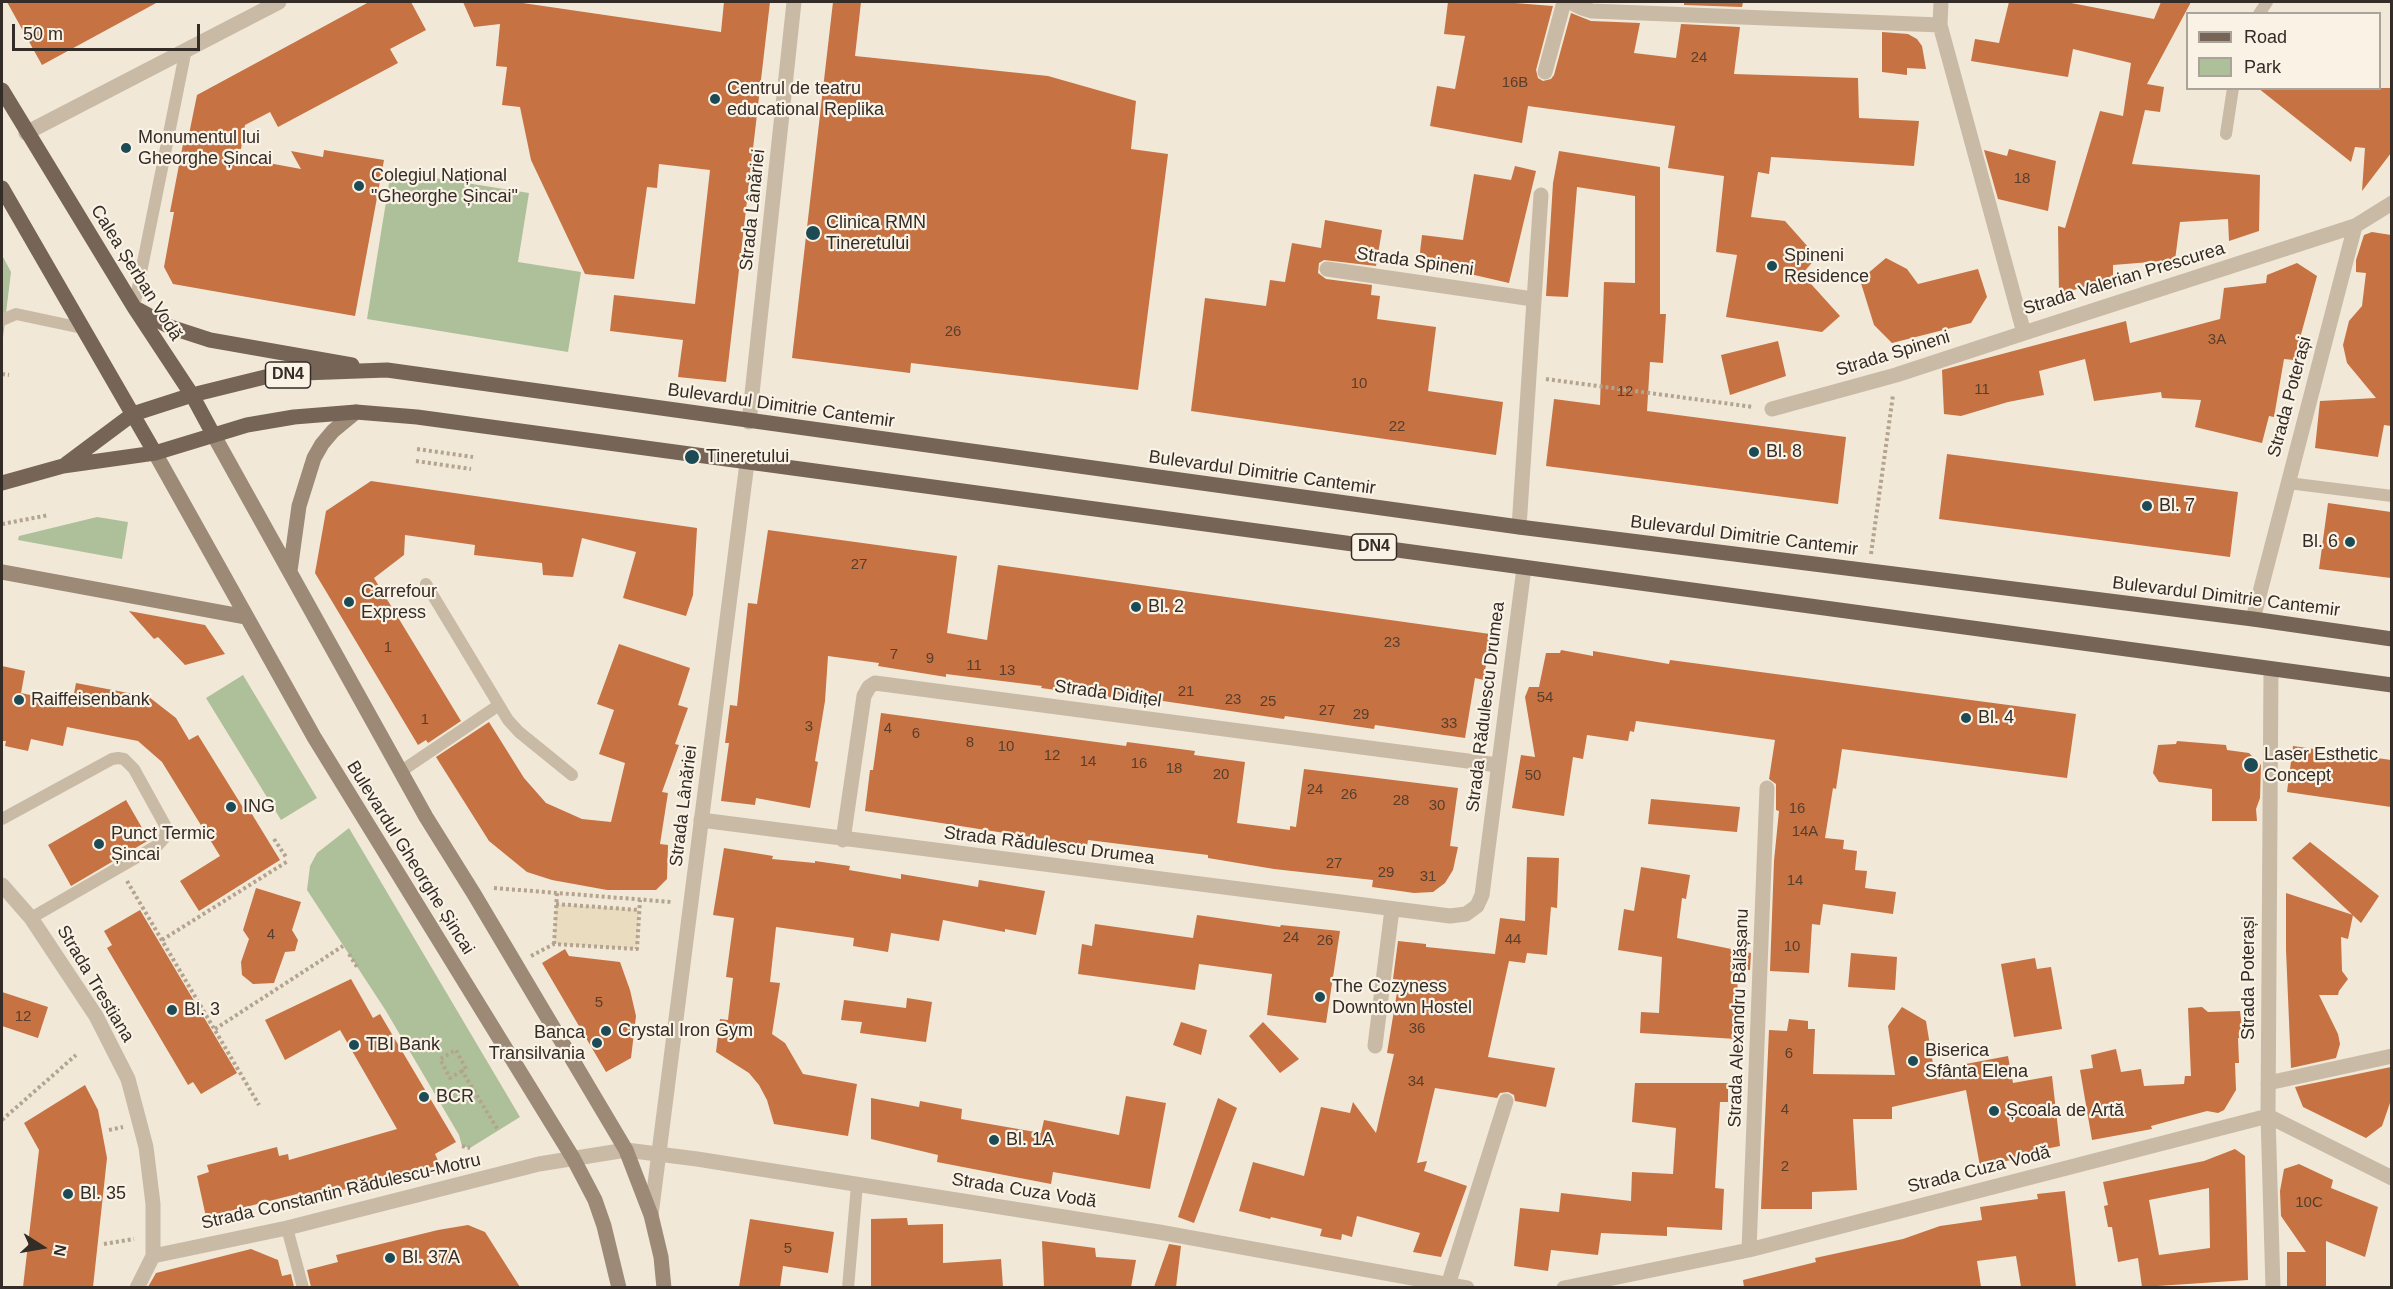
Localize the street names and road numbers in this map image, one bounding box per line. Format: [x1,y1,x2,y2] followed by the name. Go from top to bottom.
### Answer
[736,148,770,272] street label: Strada Lânăriei
[85,201,187,345] street label: Calea Șerban Vodă
[2021,238,2227,320] street label: Strada Valerian Prescurea
[1355,243,1475,281] street label: Strada Spineni
[1833,326,1953,382] street label: Strada Spineni
[2264,334,2316,460] street label: Strada Poterași
[266,362,310,388] road number: DN4
[666,379,896,433] street label: Bulevardul Dimitrie Cantemir
[1147,446,1377,500] street label: Bulevardul Dimitrie Cantemir
[1629,511,1859,561] street label: Bulevardul Dimitrie Cantemir
[1352,534,1396,560] road number: DN4
[2111,572,2341,622] street label: Bulevardul Dimitrie Cantemir
[1462,600,1510,814] street label: Strada Rădulescu Drumea
[1053,676,1163,712] street label: Strada Didițel
[666,744,702,868] street label: Strada Lânăriei
[341,757,479,959] street label: Bulevardul Gheorghe Șincai
[942,822,1156,870] street label: Strada Rădulescu Drumea
[1724,908,1754,1128] street label: Strada Alexandru Bălășanu
[2238,916,2260,1040] street label: Strada Poterași
[52,922,138,1046] street label: Strada Trestiana
[1906,1142,2052,1198] street label: Strada Cuza Vodă
[199,1149,483,1235] street label: Strada Constantin Rădulescu-Motru
[950,1169,1098,1213] street label: Strada Cuza Vodă

